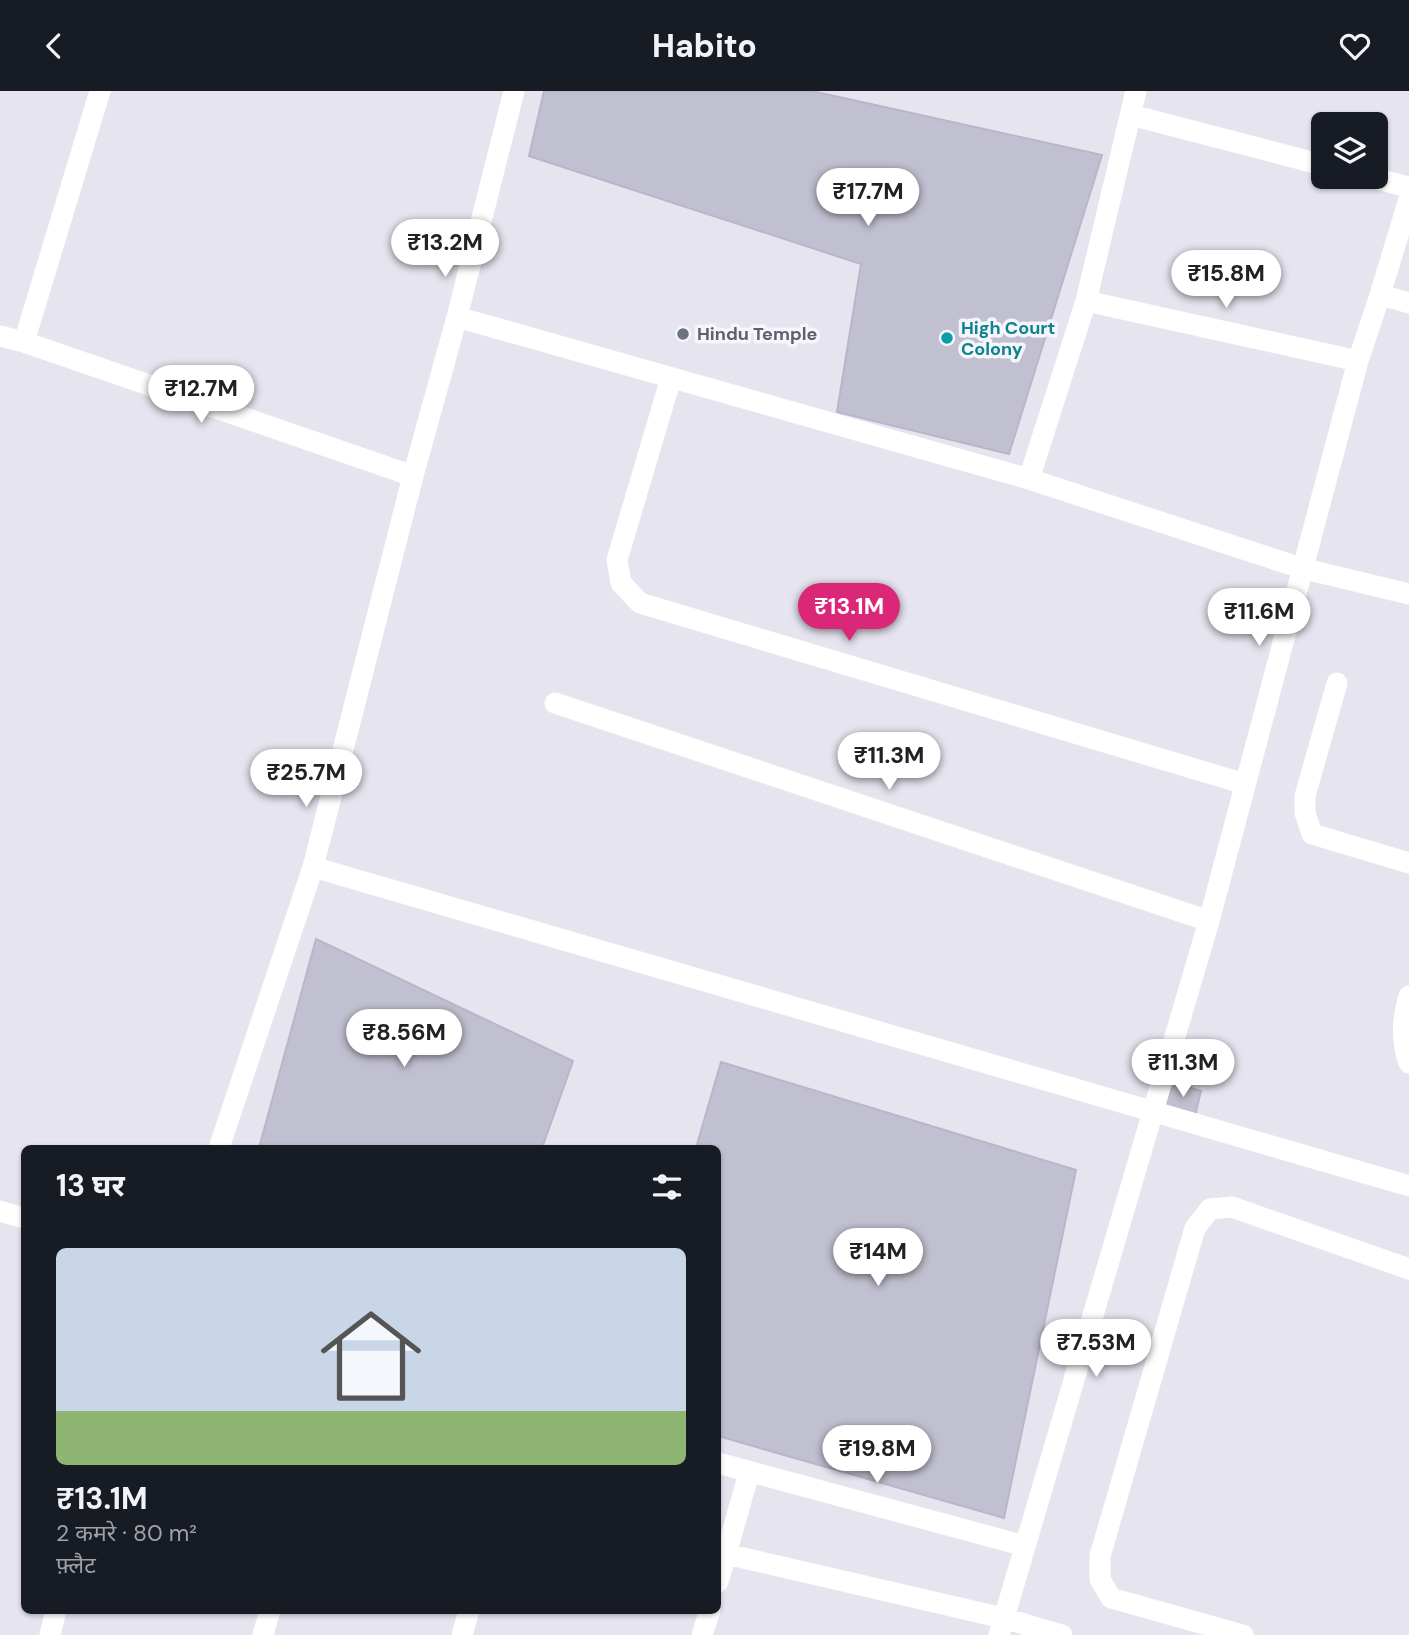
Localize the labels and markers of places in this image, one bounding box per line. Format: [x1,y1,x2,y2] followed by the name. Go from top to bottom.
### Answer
[811,169,925,228] pin: ₹17.7M
[388,219,502,279] pin: ₹13.2M
[1169,251,1283,310] pin: ₹15.8M
[961,316,1055,361] place label: High Court Colony
[697,322,817,346] place label: Hindu Temple
[675,326,691,342] marker: Hindu Temple
[939,330,955,346] marker: High Court Colony
[144,365,258,425] pin: ₹12.7M
[792,583,906,643] pin: ₹13.1M
[1202,589,1316,648] pin: ₹11.6M
[832,733,946,792] pin: ₹11.3M
[249,749,363,809] pin: ₹25.7M
[347,1009,461,1069] pin: ₹8.56M
[1126,1039,1240,1099] pin: ₹11.3M
[837,1229,919,1288] pin: ₹14M
[1039,1319,1153,1379] pin: ₹7.53M
[820,1425,934,1485] pin: ₹19.8M

